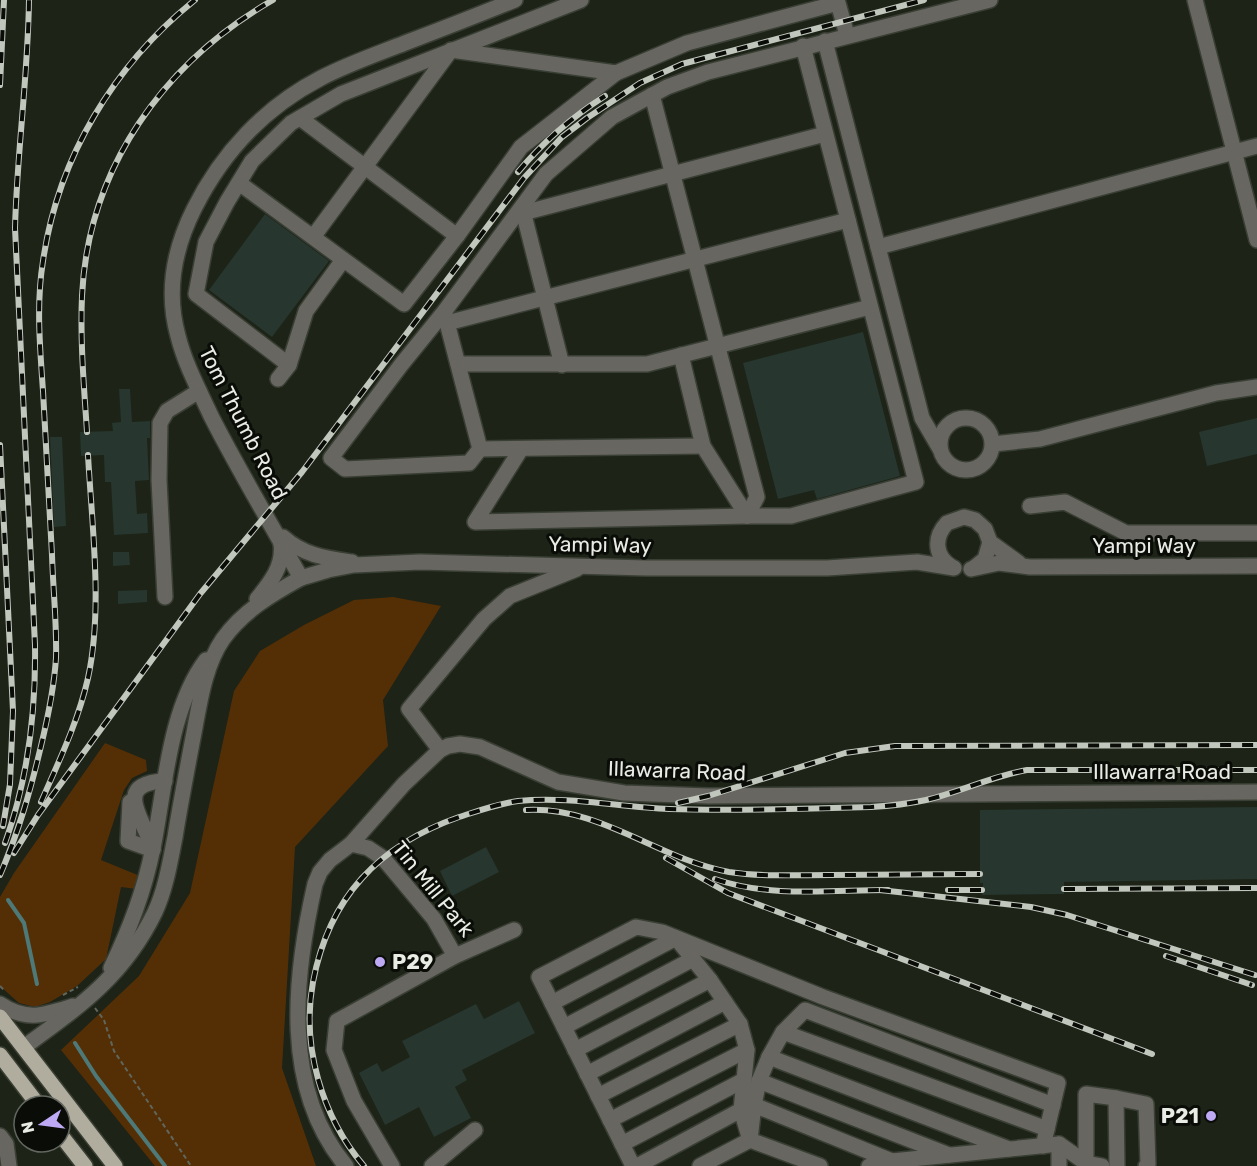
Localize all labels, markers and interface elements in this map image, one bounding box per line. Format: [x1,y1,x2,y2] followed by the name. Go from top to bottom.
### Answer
[194,342,293,504] street label: Tom Thumb Road
[548,531,652,558] street label: Yampi Way
[1092,533,1196,558] street label: Yampi Way
[608,756,746,785] street label: Illawarra Road
[1093,759,1231,784] street label: Illawarra Road
[387,836,480,942] street label: Tin Mill Park
[392,949,433,974] place label: P29
[373,955,387,969] marker: P29
[12,1094,72,1154] north arrow
[1161,1103,1199,1128] place label: P21
[1204,1109,1218,1123] marker: P21
[17,1120,38,1135] text: N

